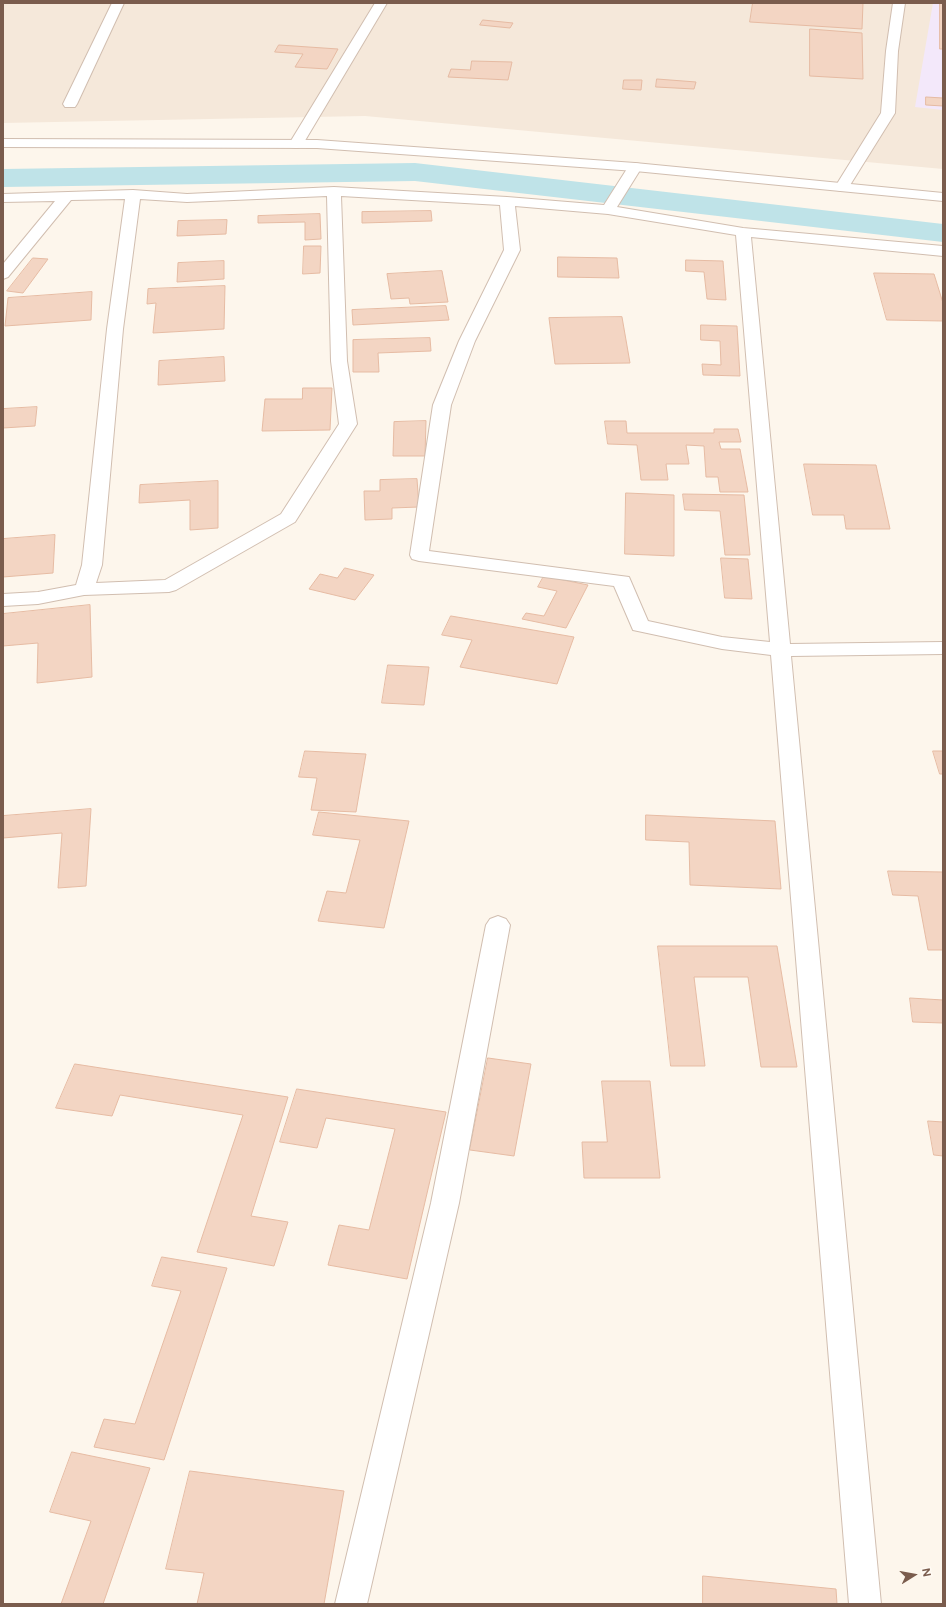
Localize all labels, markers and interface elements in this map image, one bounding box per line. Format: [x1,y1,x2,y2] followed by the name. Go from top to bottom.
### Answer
[894,1555,934,1595] north arrow
[919,1567,933,1578] text: N

